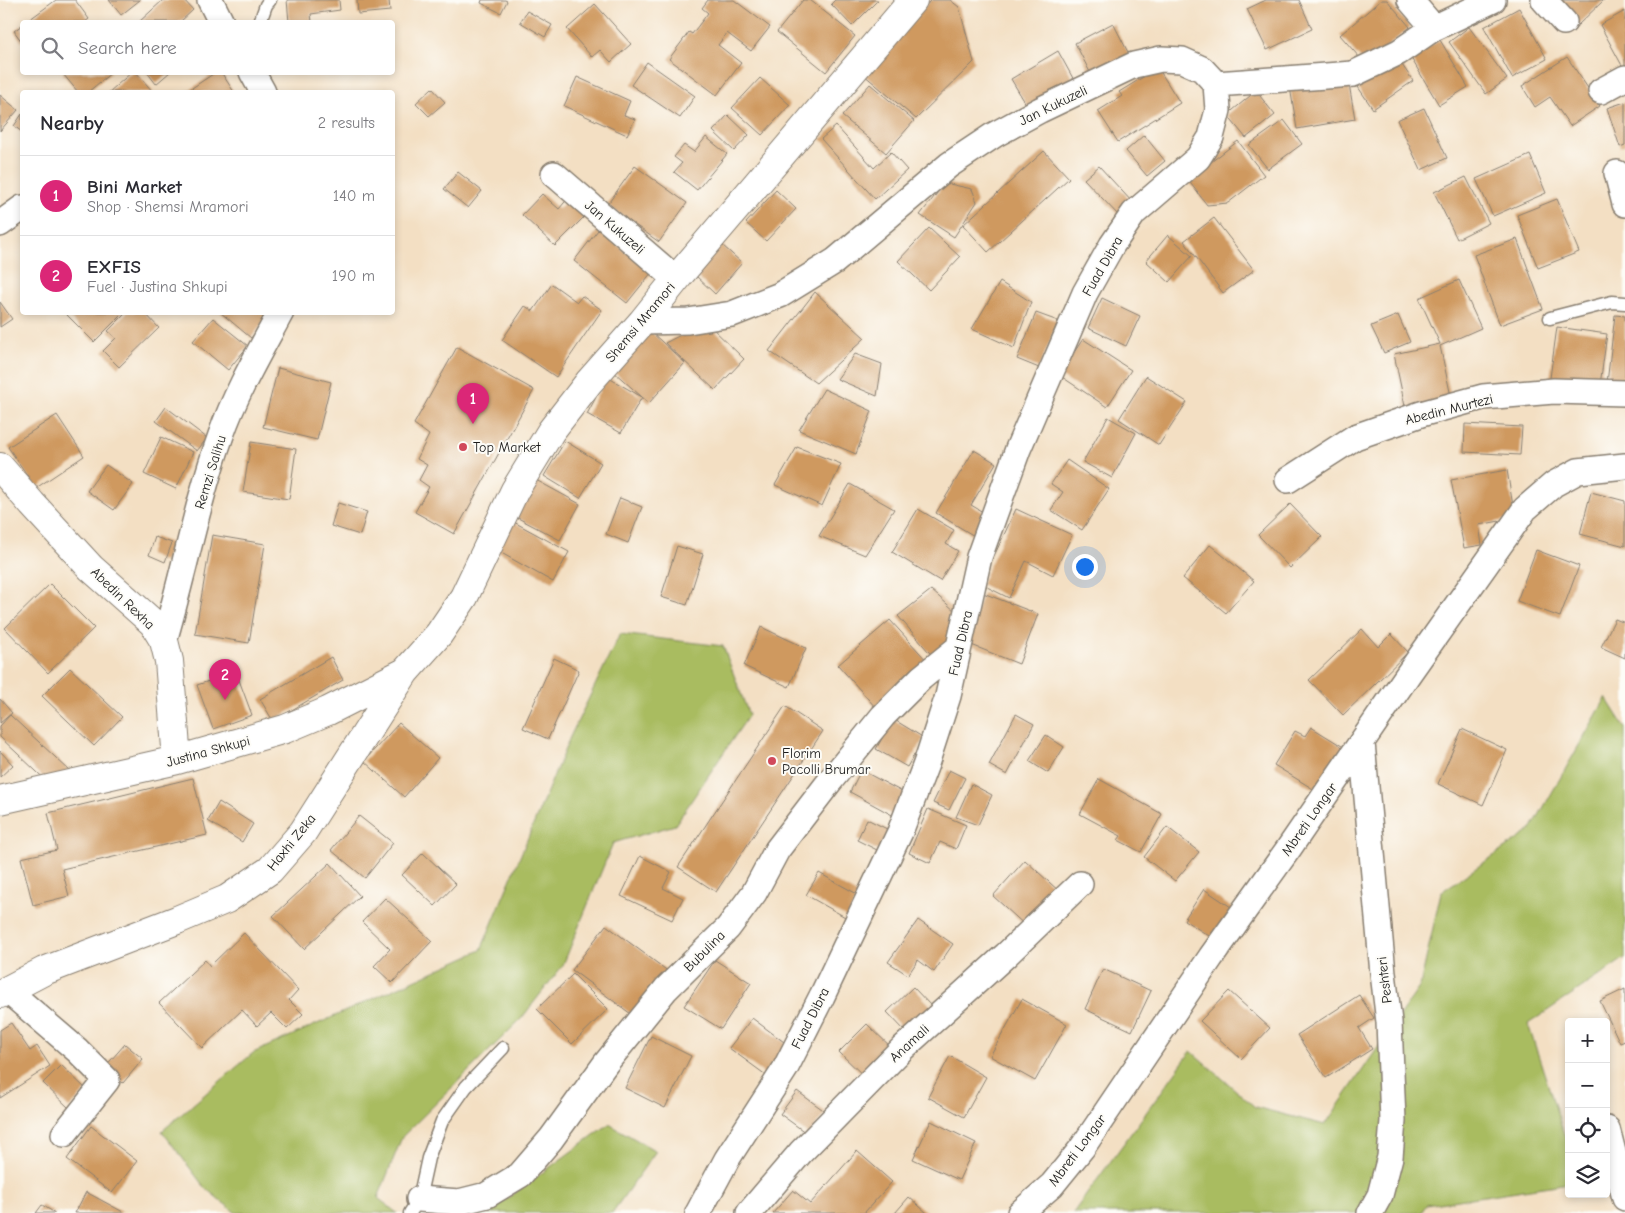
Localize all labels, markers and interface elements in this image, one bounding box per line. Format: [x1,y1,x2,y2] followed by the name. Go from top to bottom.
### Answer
[20,20,395,75] search box
[38,34,66,62] icon: search
[78,37,177,59] text: Search here
[1016,82,1090,129] street label: Jan Kukuzeli
[40,111,104,135] text: Nearby
[318,114,375,132] text: 2 results
[87,176,182,198] text: Bini Market
[53,187,59,205] text: 1
[333,187,375,205] text: 140 m
[581,197,648,258] street label: Jan Kukuzeli
[87,198,249,216] text: Shop · Shemsi Mramori
[1078,233,1126,299] street label: Fuad Dibra
[87,256,141,278] text: EXFIS
[52,267,60,285] text: 2
[332,267,375,285] text: 190 m
[87,278,228,296] text: Fuel · Justina Shkupi
[602,279,679,366] street label: Shemsi Mramori
[457,383,489,424] pin: 1
[1403,390,1495,429] street label: Abedin Murtezi
[191,433,230,511] street label: Remzi Salihu
[473,439,542,456] place label: Top Market
[457,441,469,453] marker: Top Market
[1072,554,1098,580] your location
[87,564,158,633] street label: Abedin Rexha
[945,609,976,677] street label: Fuad Dibra
[209,659,241,700] pin: 2
[164,732,252,771] street label: Justina Shkupi
[782,745,871,778] place label: Florim Pacolli Brumar
[766,755,778,767] marker: Florim Pacolli Brumar
[1278,779,1341,859] street label: Mbreti Longar
[263,810,319,874] street label: Haxhi Zeka
[680,927,729,976] street label: Bubulina
[1373,956,1396,1004] street label: Peshteri
[788,985,833,1052] street label: Fuad Dibra
[1565,1018,1610,1198] map controls
[1565,1018,1610,1063] button: +
[886,1021,933,1066] street label: Anamali
[1565,1063,1610,1108] button: −
[1565,1108,1610,1153] button: locate
[1045,1111,1110,1190] street label: Mbreti Longar
[1565,1153,1610,1198] button: layers

